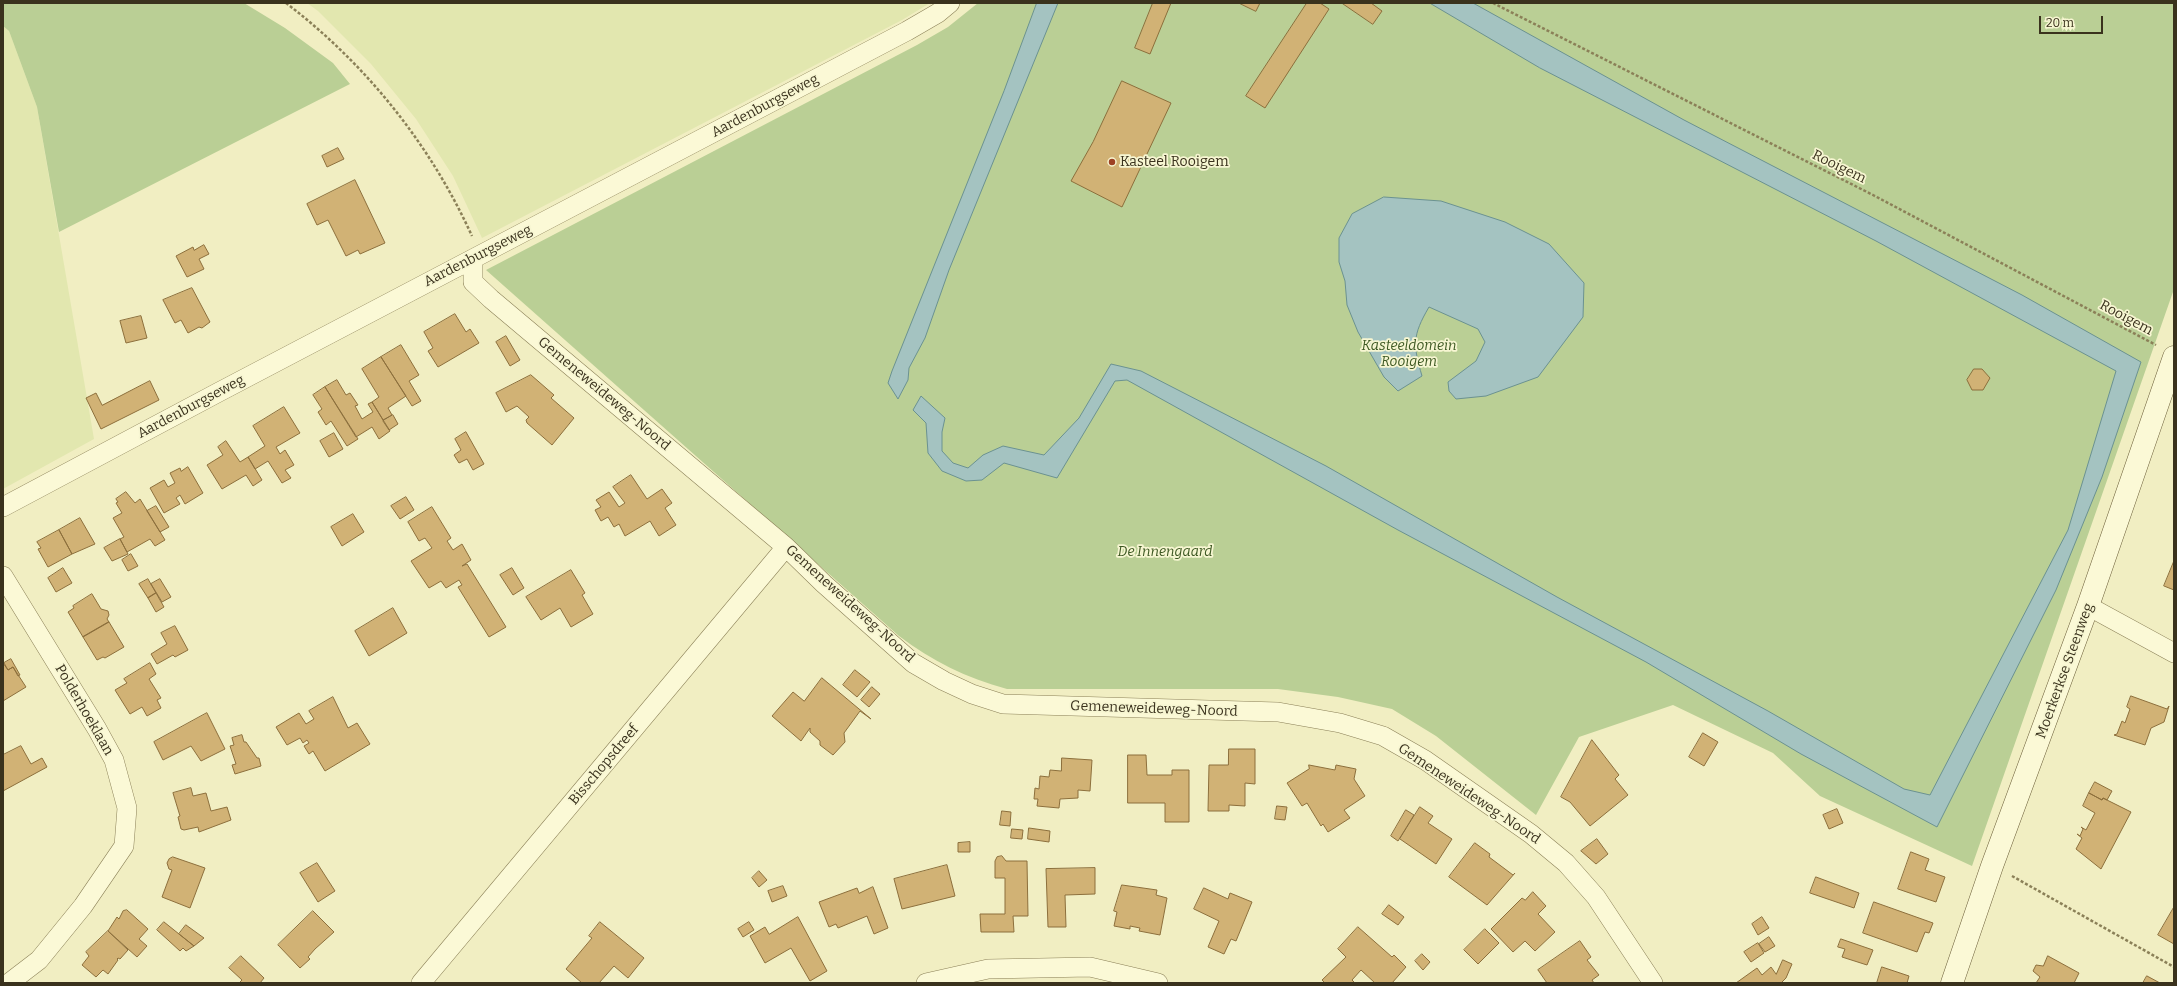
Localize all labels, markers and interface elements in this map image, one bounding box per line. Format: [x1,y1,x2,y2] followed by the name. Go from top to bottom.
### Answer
[2041,8,2105,34] scale bar
[2046,16,2074,30] text: 20 m
[709,71,821,141] street label: Aardenburgseweg
[1809,147,1869,187] street label: Rooigem
[1120,154,1229,170] place label: Kasteel Rooigem
[1107,157,1117,167] marker: Kasteel Rooigem
[421,222,535,290] street label: Aardenburgseweg
[2097,297,2155,339] street label: Rooigem
[534,334,674,454] street label: Gemeneweideweg-Noord
[1362,338,1456,370] park label: Kasteeldomein Rooigem
[135,372,247,442] street label: Aardenburgseweg
[782,542,918,666] street label: Gemeneweideweg-Noord
[1118,544,1212,560] park label: De Innengaard
[2033,601,2097,741] street label: Moerkerkse Steenweg
[51,662,117,758] street label: Polderhoeklaan
[1070,698,1238,720] street label: Gemeneweideweg-Noord
[566,722,642,808] street label: Bisschopsdreef
[1395,740,1543,848] street label: Gemeneweideweg-Noord

